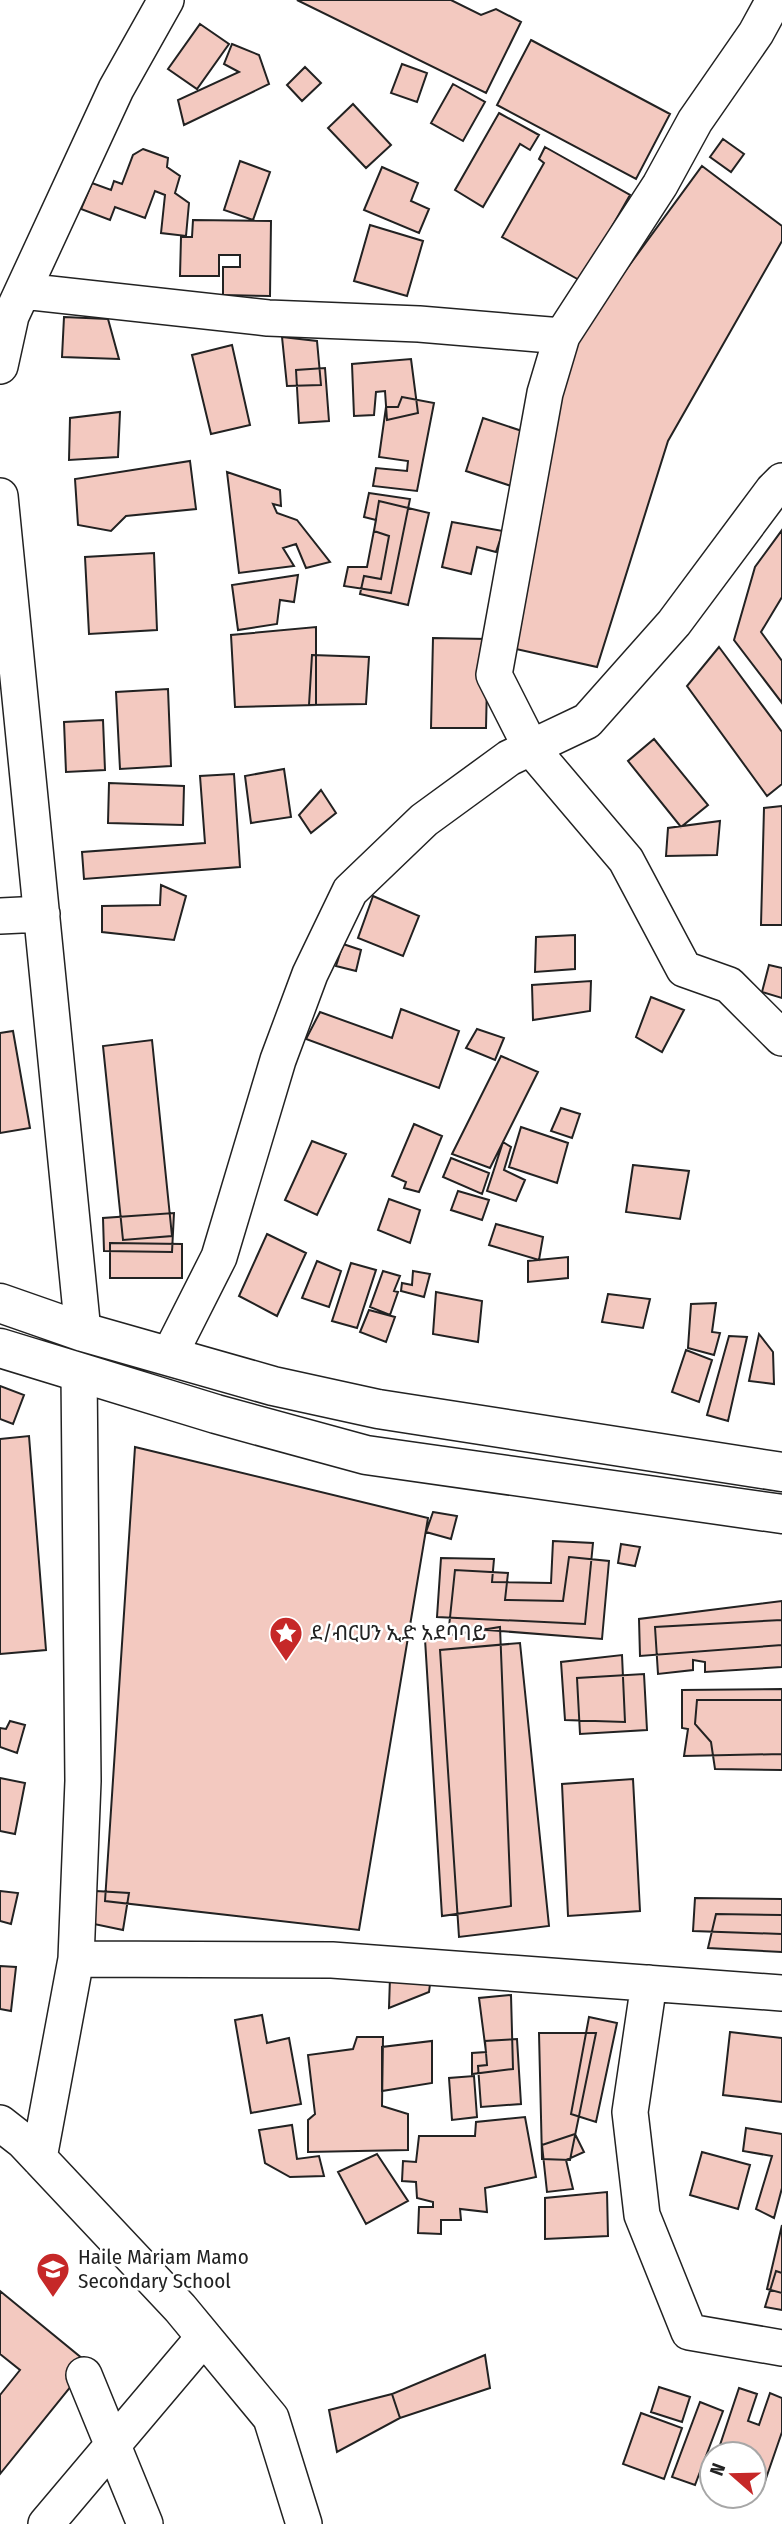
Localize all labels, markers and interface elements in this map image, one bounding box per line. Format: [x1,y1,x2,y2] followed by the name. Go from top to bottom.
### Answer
[267,1614,305,1663] place icon: ደ/ብርሀን ኢድ አደባባይ
[310,1620,486,1646] place label: ደ/ብርሀን ኢድ አደባባይ
[78,2244,249,2294] place label: Haile Mariam Mamo Secondary School
[34,2250,72,2299] school or university icon: Haile Mariam Mamo Secondary School
[698,2440,768,2510] north arrow
[705,2460,730,2479] text: N

